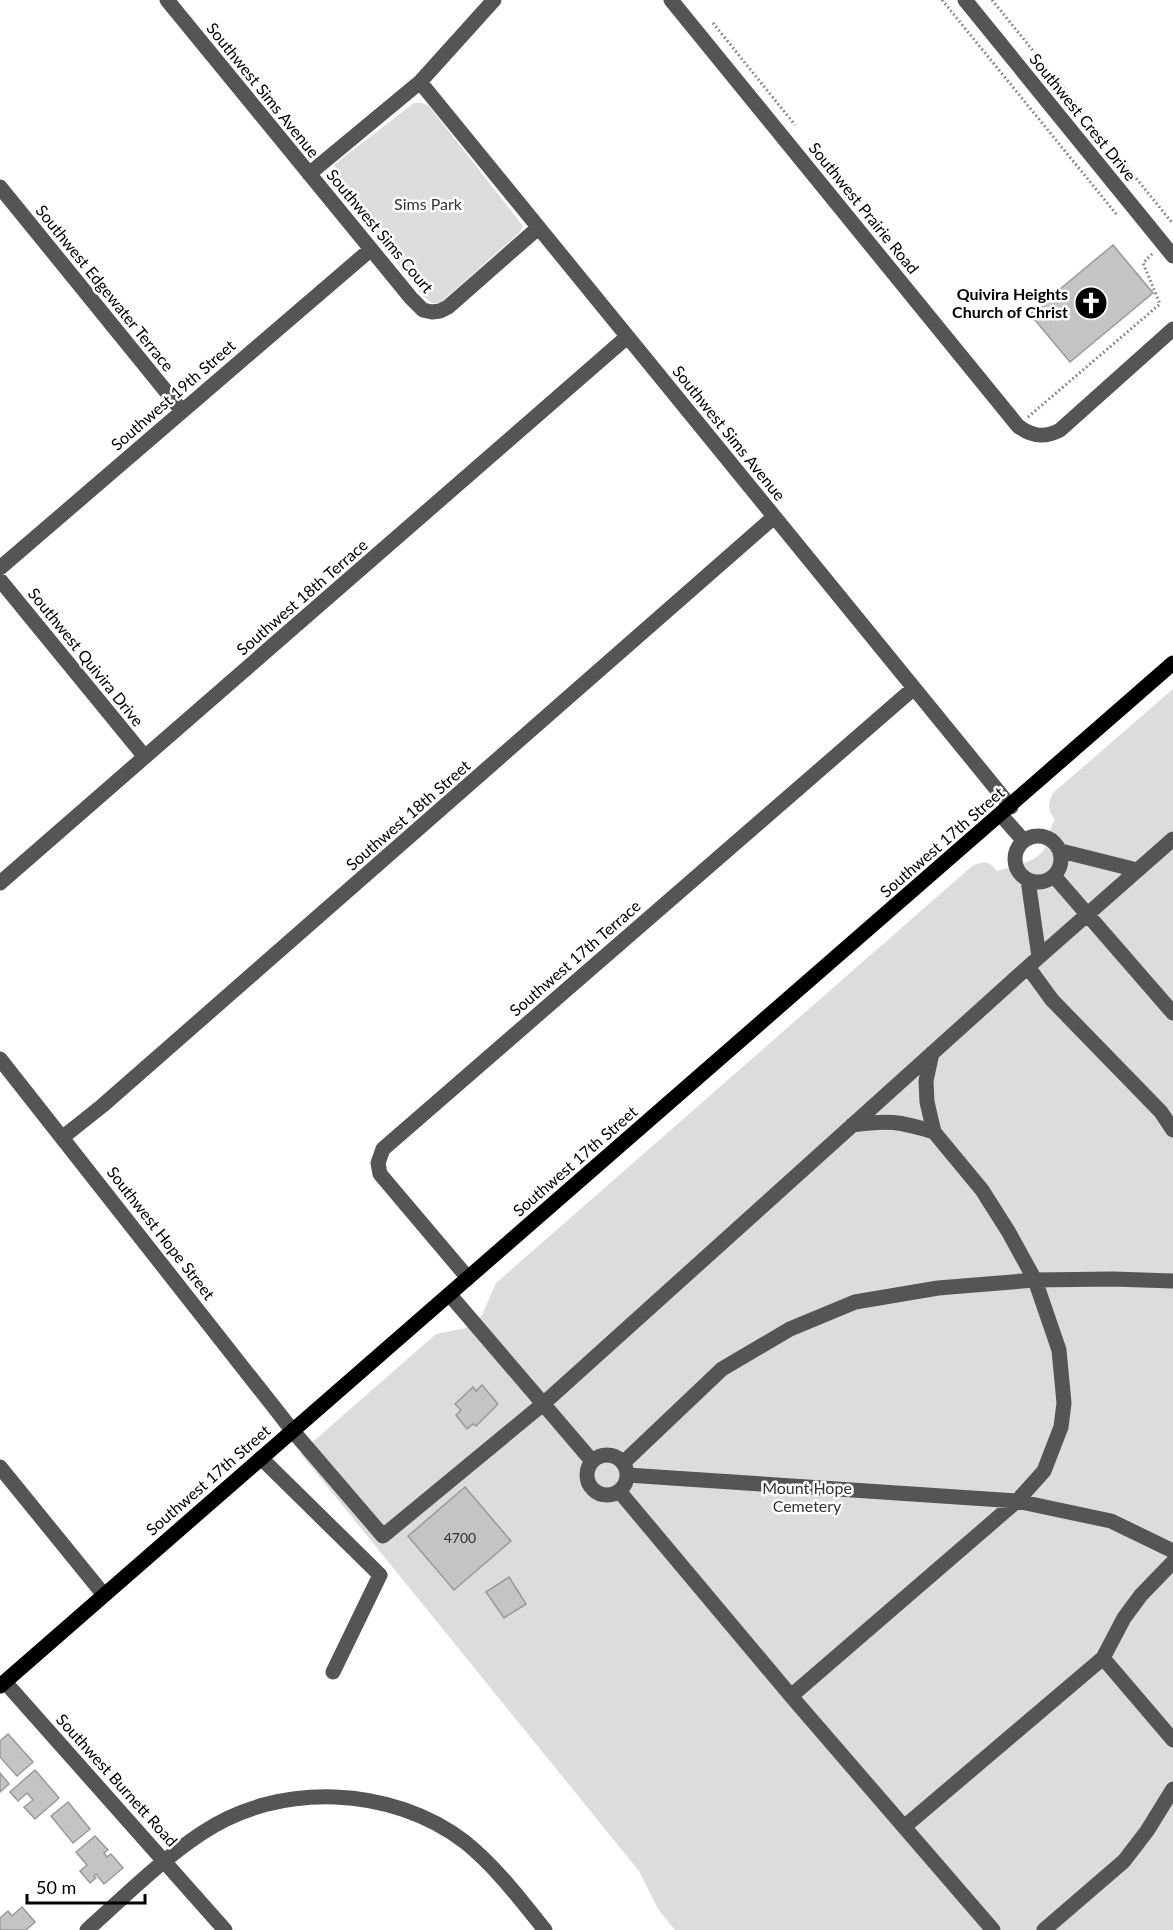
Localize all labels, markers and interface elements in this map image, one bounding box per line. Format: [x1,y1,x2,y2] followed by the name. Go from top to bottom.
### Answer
[203,18,324,161] street label: Southwest Sims Avenue
[1026,49,1141,184] street label: Southwest Crest Drive
[806,138,923,277] street label: Southwest Prairie Road
[323,165,438,297] street label: Southwest Sims Court
[394,194,463,213] park label: Sims Park
[32,201,178,375] street label: Southwest Edgewater Terrace
[952,284,1068,321] place label: Quivira Heights Church of Christ
[1073,285,1109,321] church icon: Quivira Heights Church of Christ
[107,335,239,454] street label: Southwest 19th Street
[669,361,790,504] street label: Southwest Sims Avenue
[232,535,371,659] street label: Southwest 18th Terrace
[25,584,148,730] street label: Southwest Quivira Drive
[342,755,474,874] street label: Southwest 18th Street
[876,782,1008,901] street label: Southwest 17th Street
[505,896,644,1020] street label: Southwest 17th Terrace
[509,1101,641,1220] street label: Southwest 17th Street
[104,1162,219,1303] street label: Southwest Hope Street
[142,1420,274,1539] street label: Southwest 17th Street
[762,1478,852,1515] park label: Mount Hope Cemetery
[444,1529,476,1546] house number: 4700
[53,1710,182,1850] street label: Southwest Burnett Road
[27,1867,146,1905] scale bar
[36,1876,76,1898] text: 50 m

